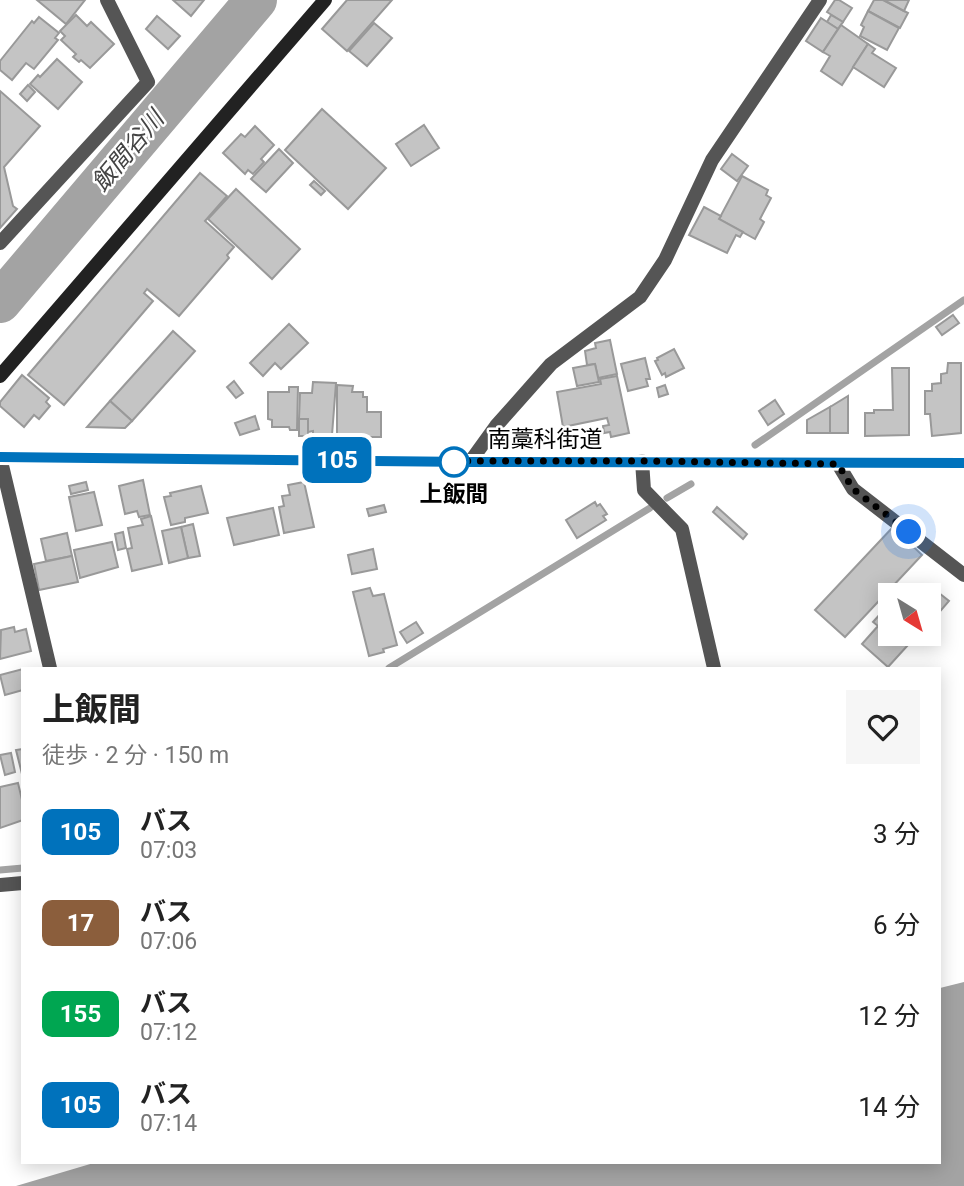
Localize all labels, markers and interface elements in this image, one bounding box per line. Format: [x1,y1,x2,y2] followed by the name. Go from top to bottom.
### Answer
[86,103,172,197] water label: 飯間谷川
[488,426,603,453] street label: 南藁科街道
[297,437,377,483] line badge: 105
[316,446,358,474] text: 105
[439,447,469,477] marker: 上飯間
[420,481,489,508] place label: 上飯間
[891,514,926,549] your location
[878,583,942,646] north arrow
[878,583,941,646] map controls
[42,690,141,729] text: 上飯間
[846,690,920,764] button: heart
[42,742,229,769] text: 徒歩 · 2 分 · 150 m
[140,806,192,836] text: バス
[60,818,101,846] text: 105
[873,819,920,849] text: 3 分
[140,837,197,864] text: 07:03
[140,897,192,927] text: バス
[67,909,94,937] text: 17
[873,910,920,940] text: 6 分
[140,928,197,955] text: 07:06
[140,988,192,1018] text: バス
[60,1000,101,1028] text: 155
[858,1001,920,1031] text: 12 分
[140,1019,197,1046] text: 07:12
[140,1079,192,1109] text: バス
[60,1091,101,1119] text: 105
[858,1092,920,1122] text: 14 分
[140,1110,197,1137] text: 07:14

